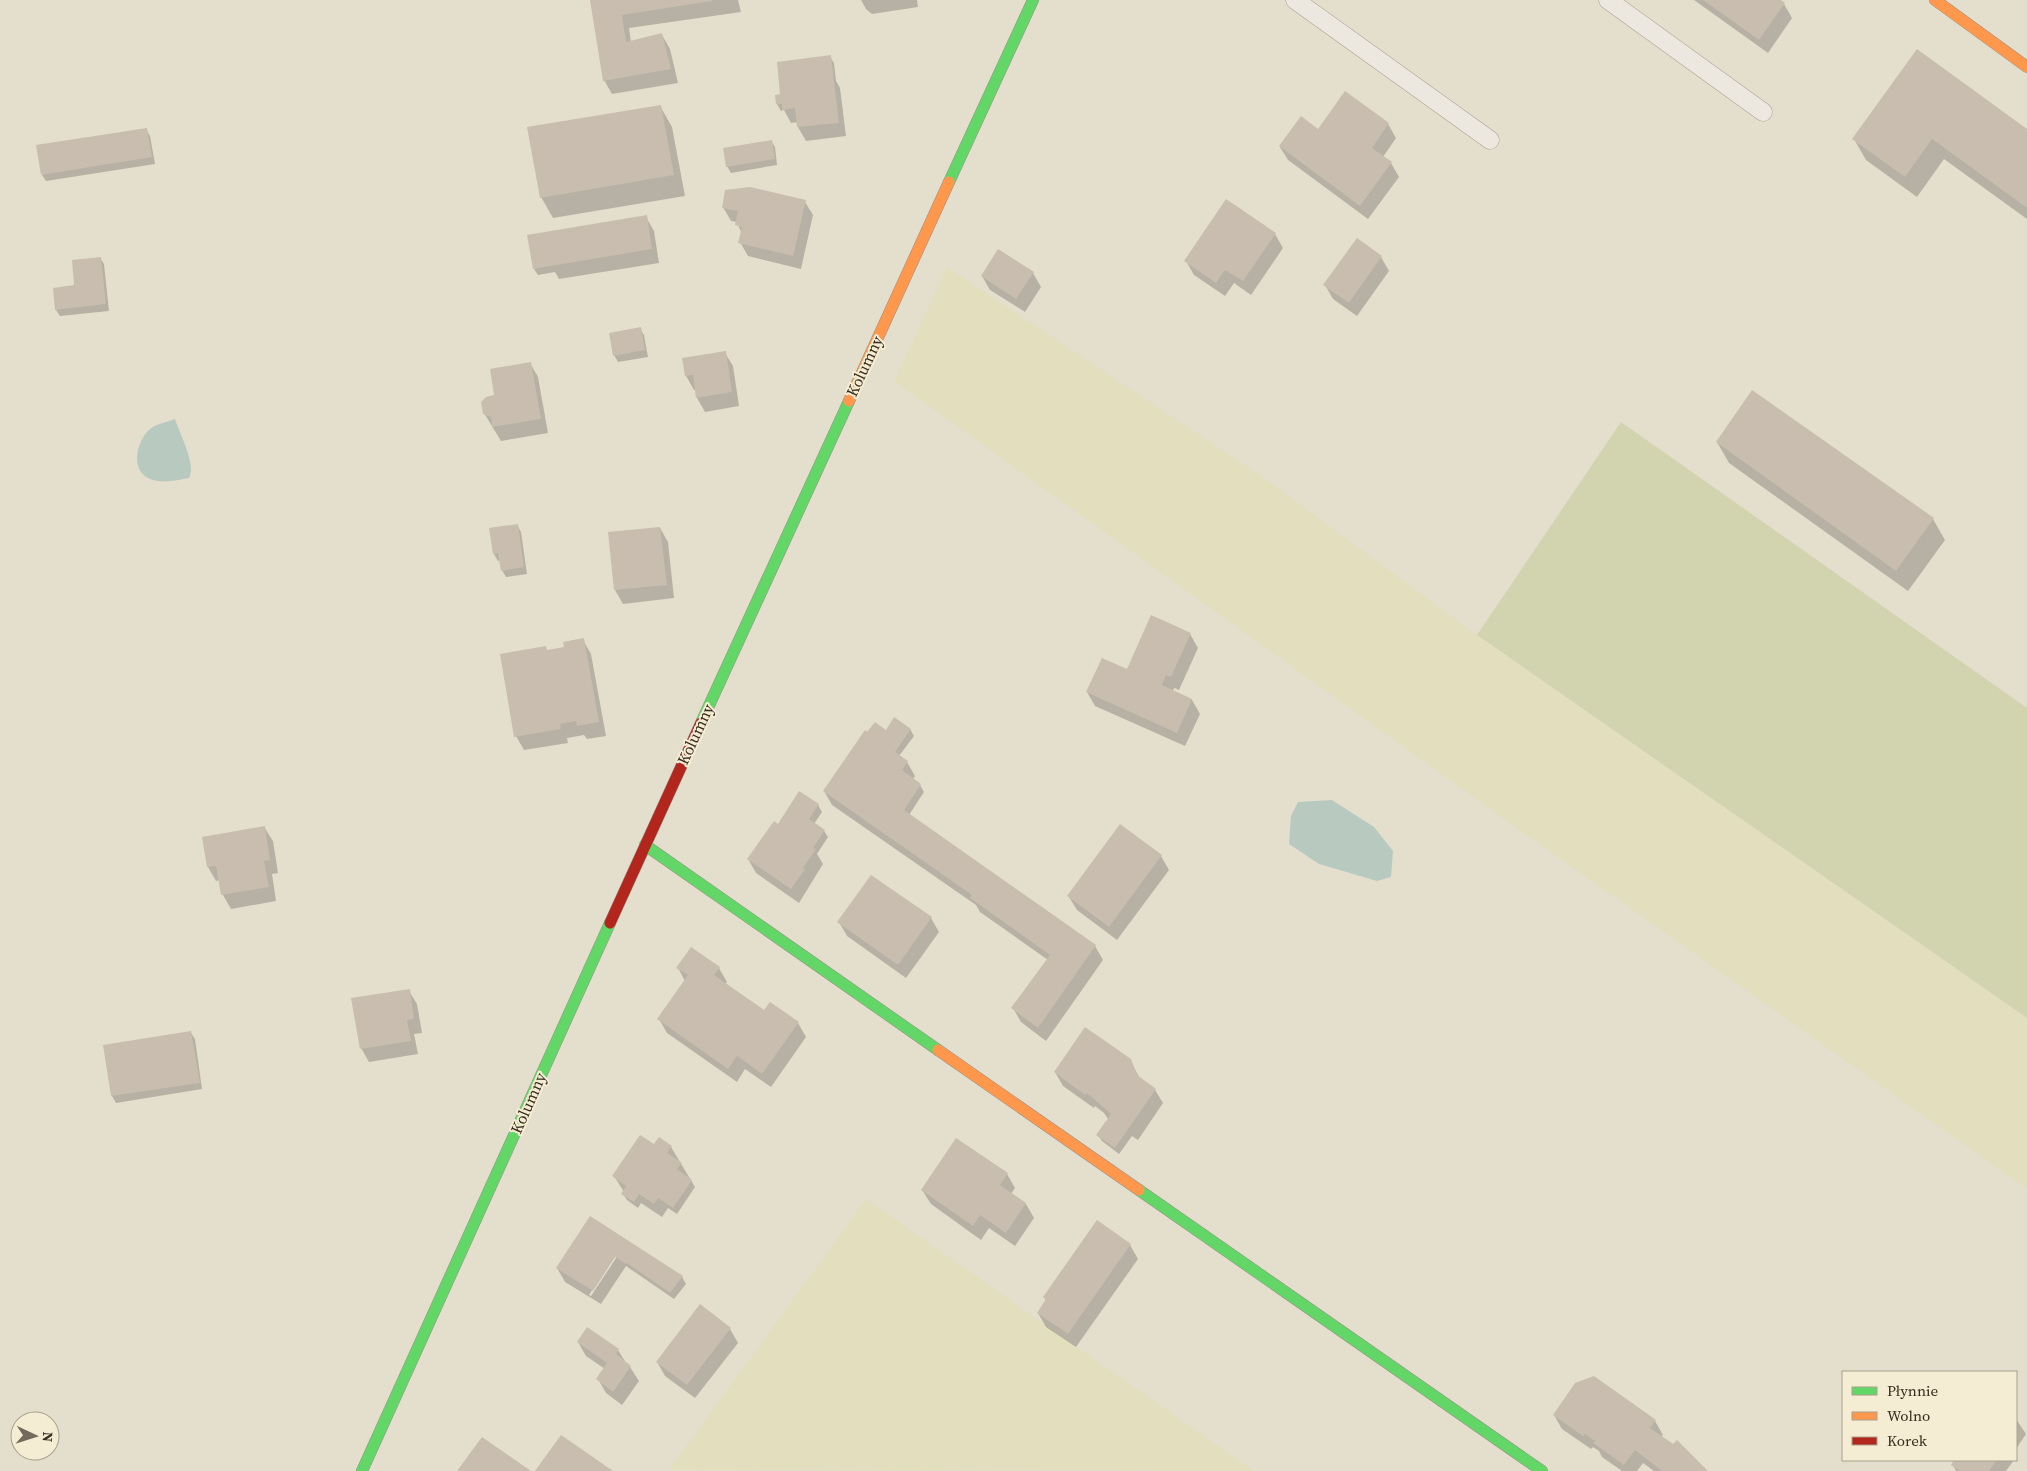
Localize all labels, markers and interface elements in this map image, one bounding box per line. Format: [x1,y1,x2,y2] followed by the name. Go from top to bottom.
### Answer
[840,331,888,400] street label: Kolumny
[671,699,719,768] street label: Kolumny
[505,1068,552,1137] street label: Kolumny
[1842,1371,2017,1461] legend
[1887,1380,1938,1401] text: Płynnie
[1887,1405,1930,1426] text: Wolno
[10,1411,60,1461] north arrow
[1887,1430,1928,1451] text: Korek
[38,1431,58,1443] text: N

